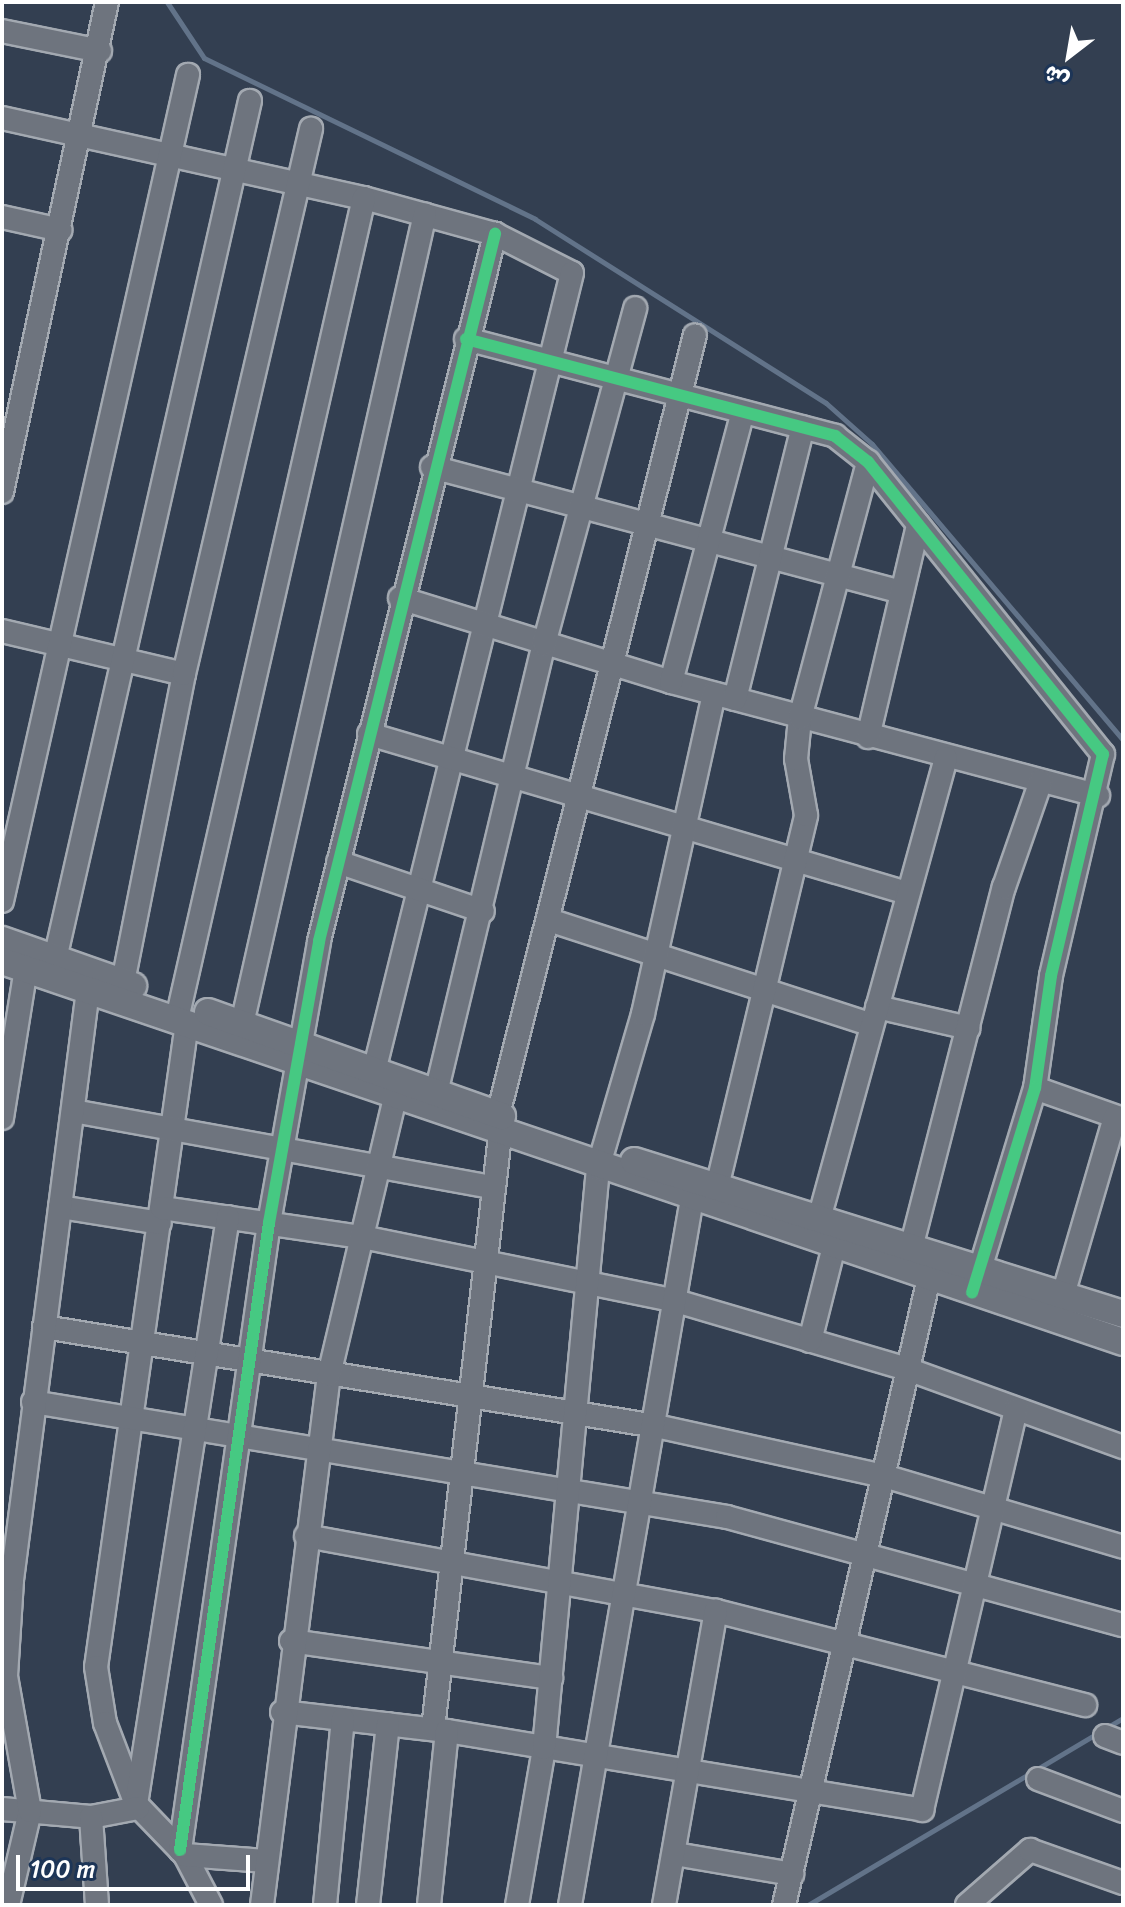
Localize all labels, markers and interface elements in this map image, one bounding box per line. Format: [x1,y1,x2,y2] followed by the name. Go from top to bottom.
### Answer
[1029,16,1109,96] north arrow
[1036,54,1077,100] text: ش
[20,1839,254,1889] scale bar
[30,1848,95,1890] text: 100 m

